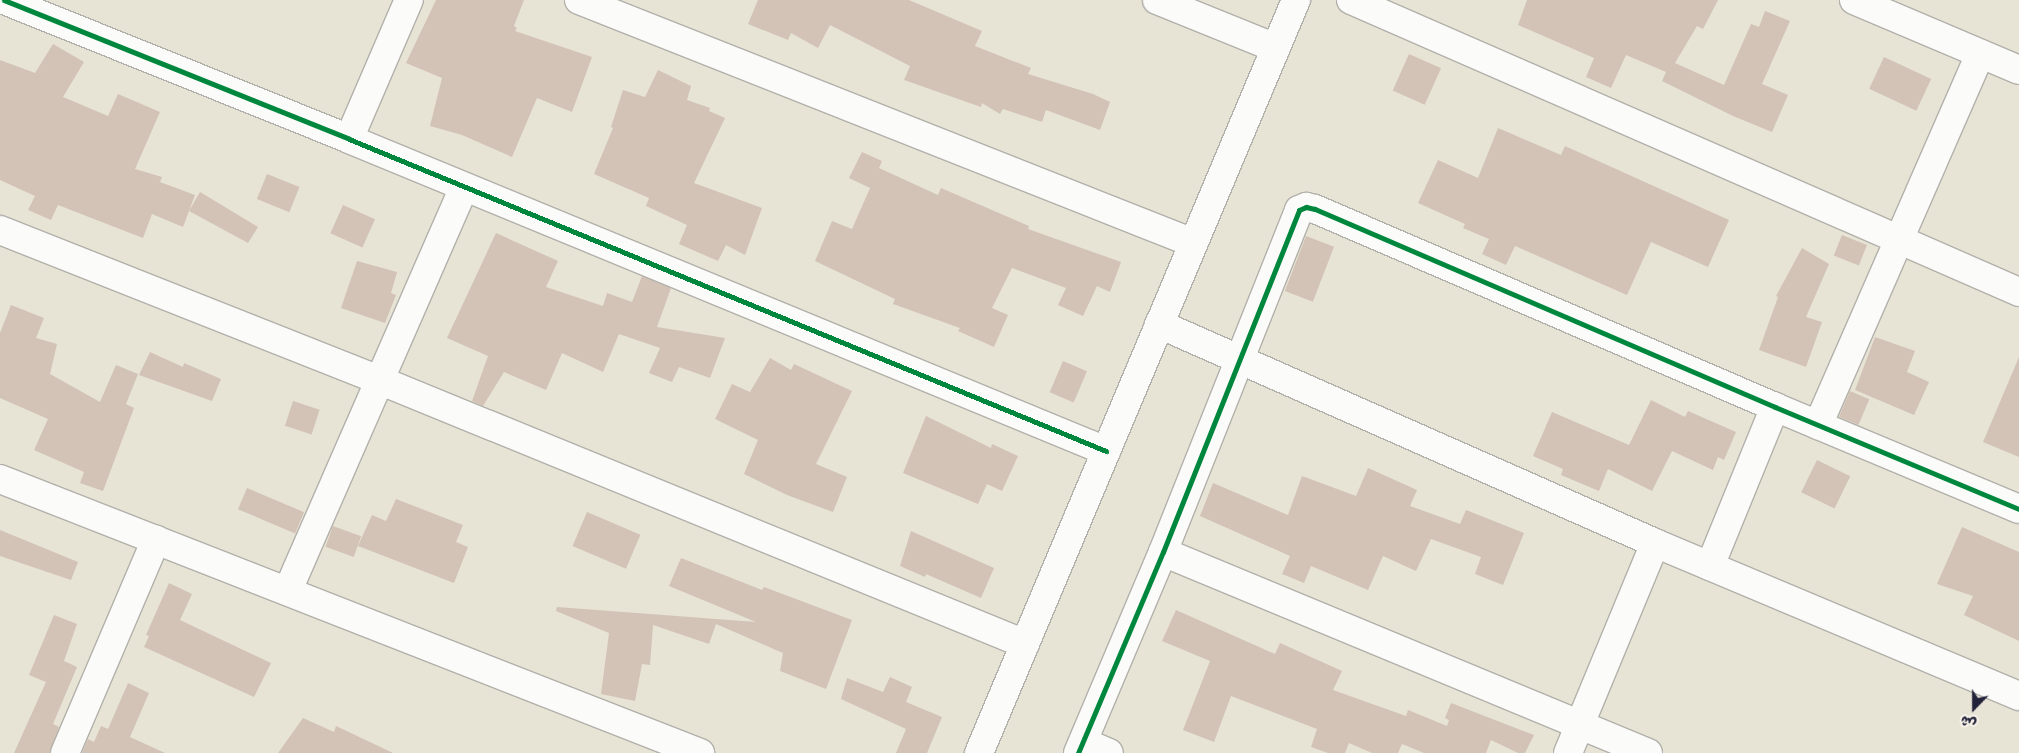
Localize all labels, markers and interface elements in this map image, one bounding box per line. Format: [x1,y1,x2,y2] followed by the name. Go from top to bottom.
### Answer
[1949,683,1999,733] north arrow
[1958,712,1979,733] text: ش

